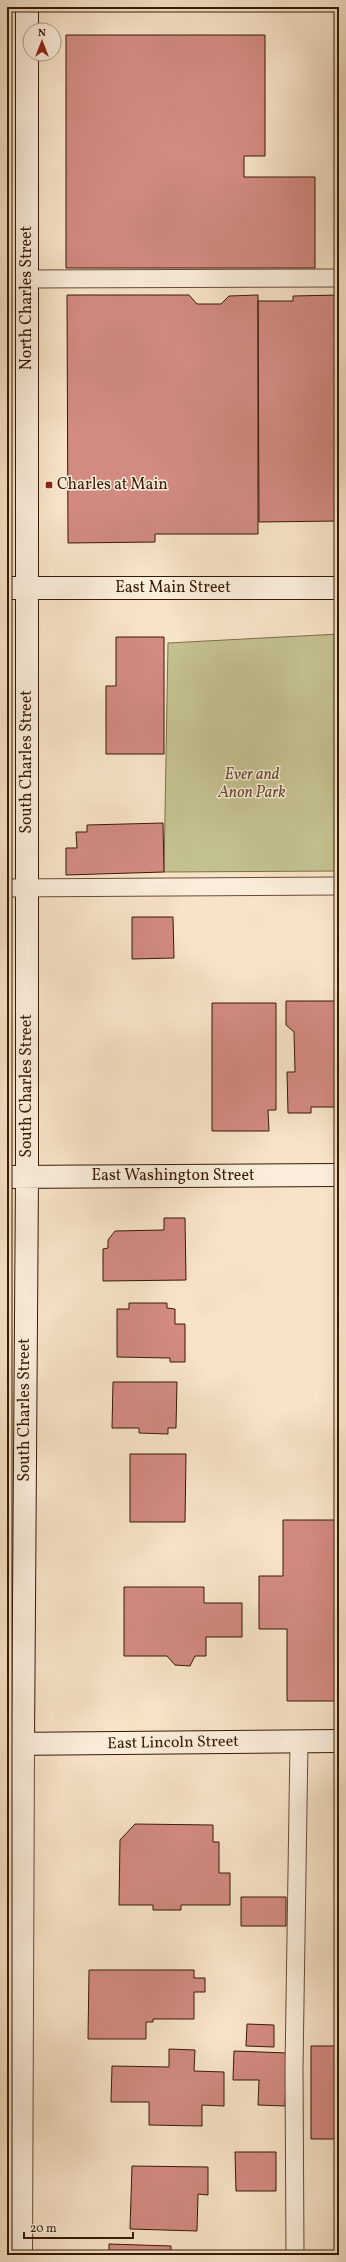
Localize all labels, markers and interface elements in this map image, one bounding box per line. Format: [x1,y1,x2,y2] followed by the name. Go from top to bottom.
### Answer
[22,22,62,62] north arrow
[38,26,46,41] text: N
[16,225,38,370] street label: North Charles Street
[57,474,168,496] place label: Charles at Main
[44,480,54,490] marker: Charles at Main
[115,577,231,599] street label: East Main Street
[16,690,38,834] street label: South Charles Street
[217,764,286,804] park label: Ever and Anon Park
[16,1014,38,1158] street label: South Charles Street
[91,1165,255,1187] street label: East Washington Street
[14,1338,36,1482] street label: South Charles Street
[107,1731,239,1755] street label: East Lincoln Street
[24,2214,133,2240] scale bar
[30,2221,57,2237] text: 20 m

